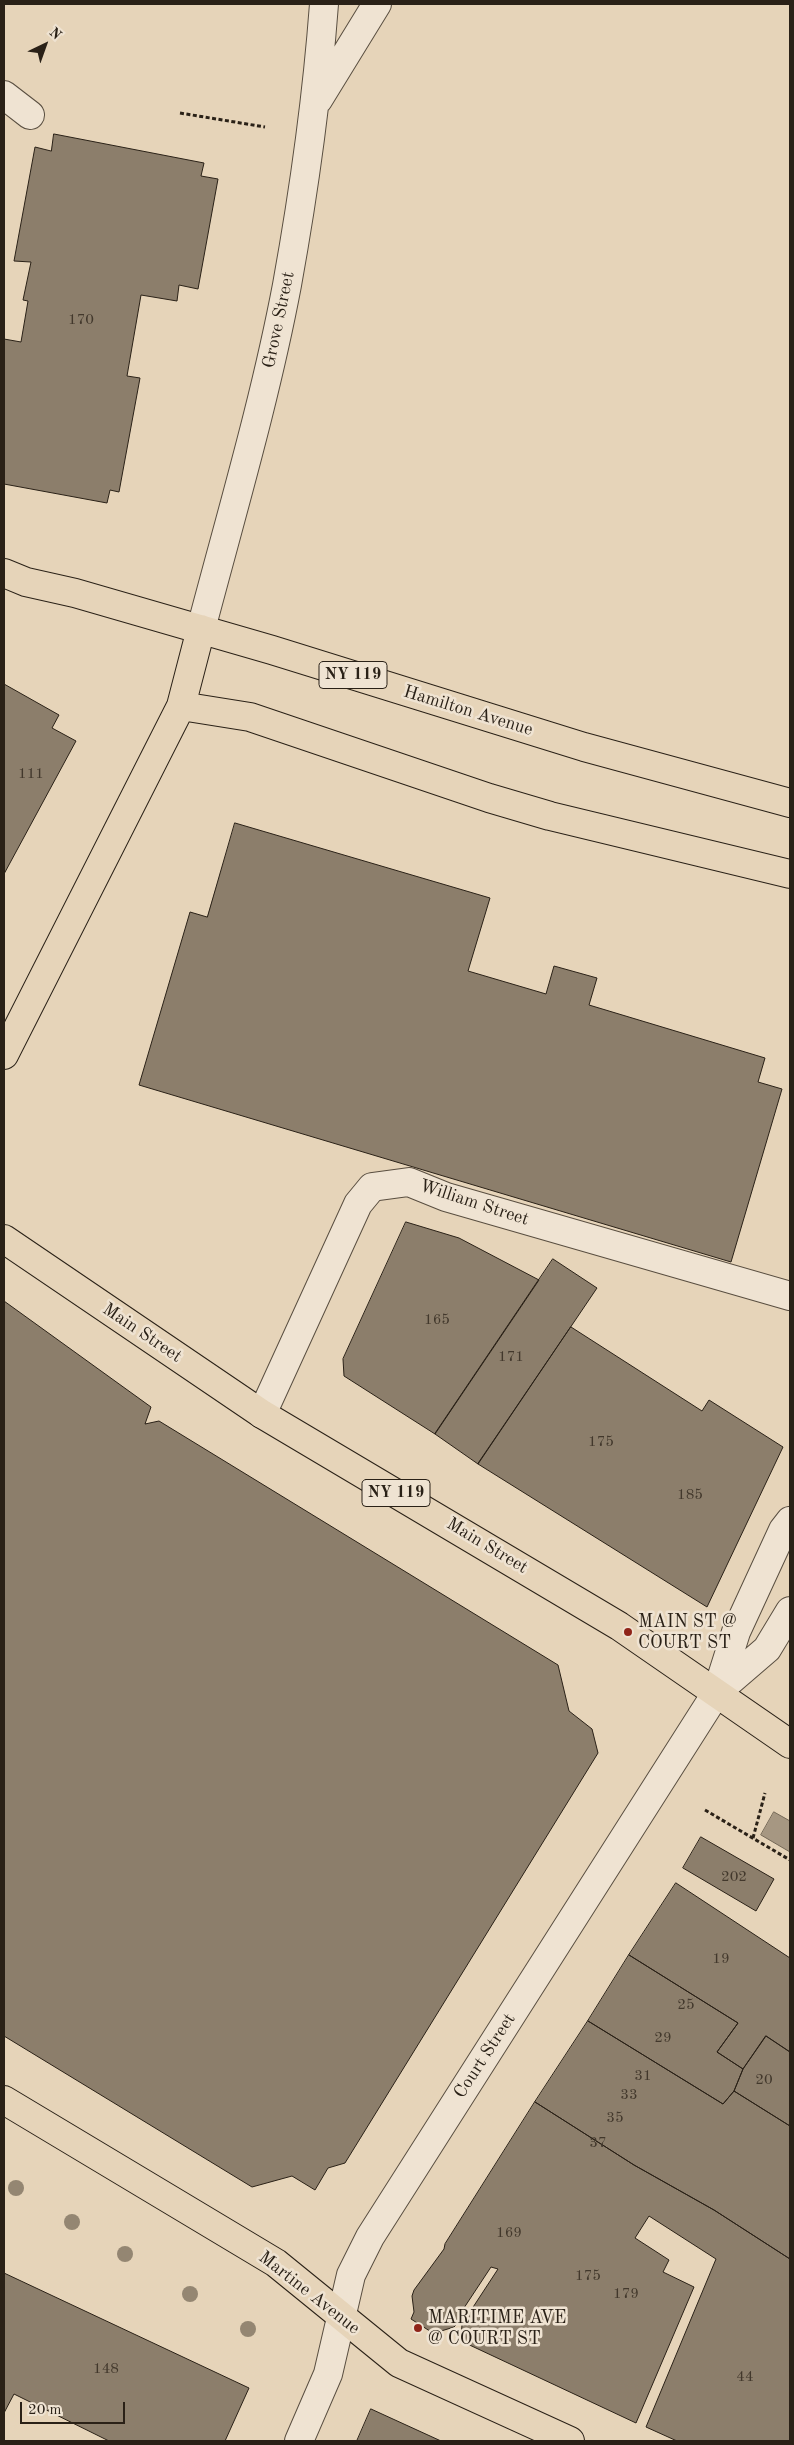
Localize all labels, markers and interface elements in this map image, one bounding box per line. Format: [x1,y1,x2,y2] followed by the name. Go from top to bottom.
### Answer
[20,20,70,70] north arrow
[46,25,64,43] text: N
[258,270,300,370] street label: Grove Street
[68,311,94,329] house number: 170
[319,662,387,688] road number: NY 119
[401,681,535,741] street label: Hamilton Avenue
[18,765,44,783] house number: 111
[417,1175,531,1231] street label: William Street
[98,1299,186,1367] street label: Main Street
[424,1311,450,1329] house number: 165
[498,1348,524,1366] house number: 171
[588,1433,614,1451] house number: 175
[362,1480,430,1506] road number: NY 119
[677,1486,703,1504] house number: 185
[442,1513,532,1579] street label: Main Street
[638,1611,737,1654] place label: MAIN ST @ COURT ST
[622,1626,634,1638] marker: MAIN ST @ COURT ST
[721,1868,747,1886] house number: 202
[712,1950,730,1968] house number: 19
[677,1996,695,2014] house number: 25
[450,2009,520,2103] street label: Court Street
[654,2029,672,2047] house number: 29
[634,2067,652,2085] house number: 31
[755,2071,773,2089] house number: 20
[620,2086,638,2104] house number: 33
[606,2109,624,2127] house number: 35
[589,2134,607,2152] house number: 37
[496,2224,522,2242] house number: 169
[254,2247,364,2339] street label: Martine Avenue
[575,2267,601,2285] house number: 175
[613,2285,639,2303] house number: 179
[428,2307,566,2350] place label: MARITIME AVE @ COURT ST
[412,2322,424,2334] marker: MARITIME AVE @ COURT ST
[93,2360,119,2378] house number: 148
[736,2368,754,2386] house number: 44
[22,2392,128,2424] scale bar
[28,2403,62,2418] text: 20 m

